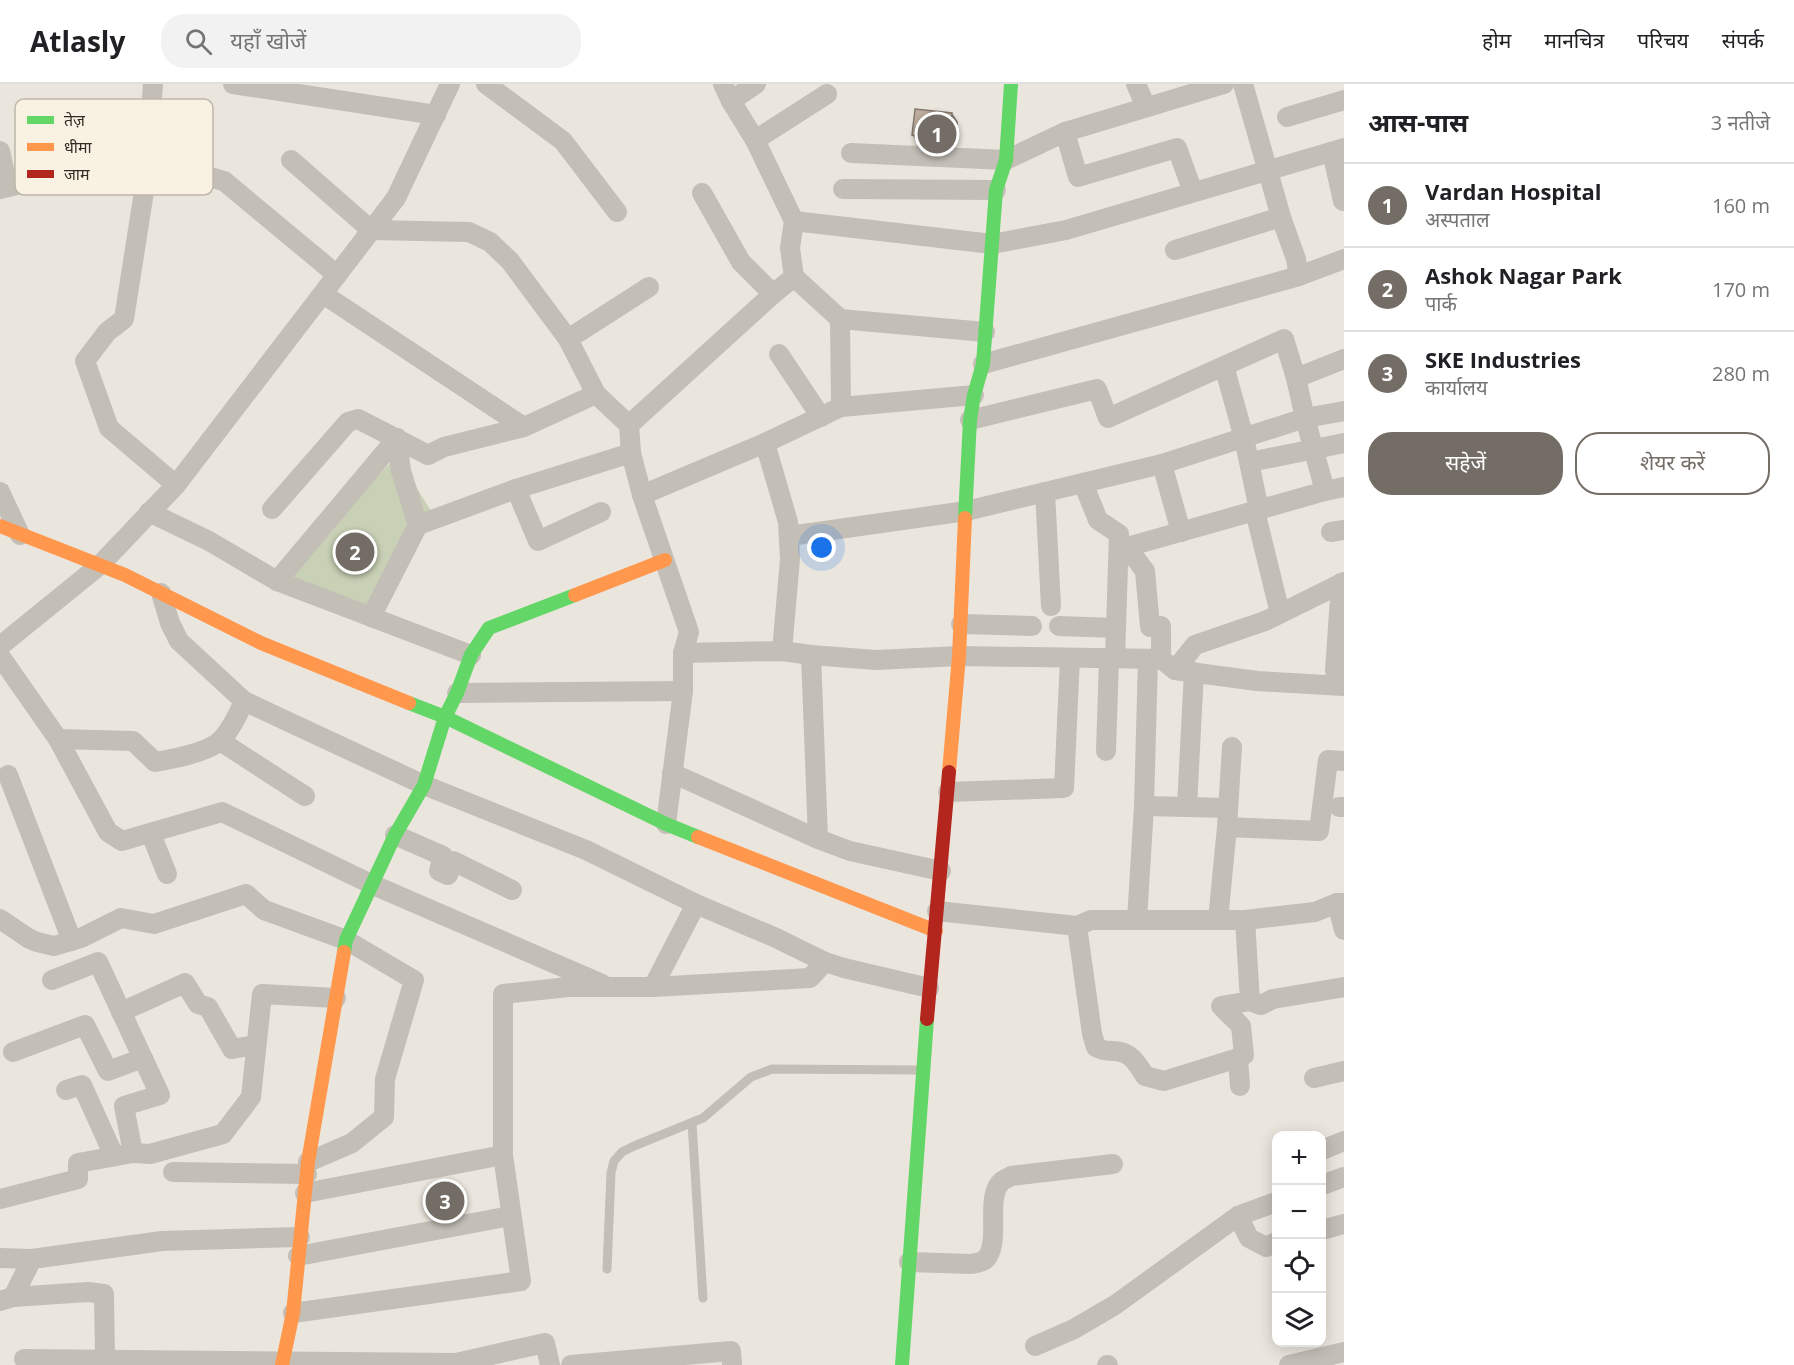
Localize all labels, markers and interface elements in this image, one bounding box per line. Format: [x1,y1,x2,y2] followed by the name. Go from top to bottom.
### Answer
[161,14,581,68] search box
[30,22,125,60] text: Atlasly
[182,25,215,58] icon: search
[230,25,306,55] text: यहाँ खोजें
[1482,26,1511,54] text: होम
[1544,26,1604,54] text: मानचित्र
[1637,26,1689,54] text: परिचय
[1722,26,1764,54] text: संपर्क
[15,99,213,195] legend
[1368,104,1468,140] text: आस-पास
[64,109,86,131] text: तेज़
[1711,109,1770,136] text: 3 नतीजे
[918,112,956,156] pin: 1
[64,136,93,158] text: धीमा
[64,163,90,185] text: जाम
[1425,176,1602,206] text: Vardan Hospital
[1382,192,1393,219] text: 1
[1712,192,1770,219] text: 160 m
[1425,206,1490,233] text: अस्पताल
[1425,260,1622,290] text: Ashok Nagar Park
[1382,276,1393,303] text: 2
[1712,276,1770,303] text: 170 m
[1425,290,1457,317] text: पार्क
[1425,344,1581,374] text: SKE Industries
[1382,360,1393,387] text: 3
[1712,360,1770,387] text: 280 m
[1425,374,1487,401] text: कार्यालय
[1368,432,1563,495] button: सहेजें
[1575,432,1770,495] button: शेयर करें
[336,530,374,574] pin: 2
[807,533,836,562] your location
[1272,1131,1326,1347] map controls
[1272,1131,1326,1185] button: +
[426,1178,464,1224] pin: 3
[1272,1185,1326,1239] button: −
[1272,1239,1326,1293] button: locate
[1272,1293,1326,1347] button: layers

